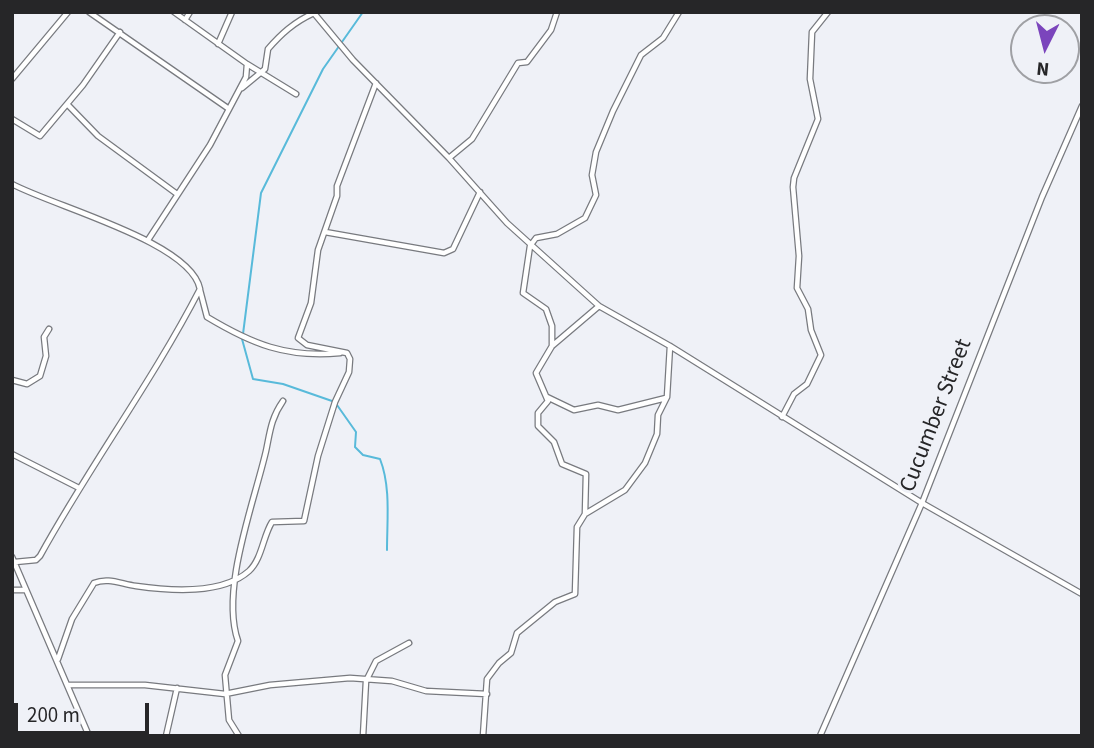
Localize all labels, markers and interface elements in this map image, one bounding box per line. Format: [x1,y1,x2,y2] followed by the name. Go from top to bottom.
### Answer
[1010,14,1080,84] north arrow
[1035,54,1051,82] text: N
[895,336,979,496] street label: Cucumber Street
[18,688,152,732] scale bar
[27,700,80,730] text: 200 m

